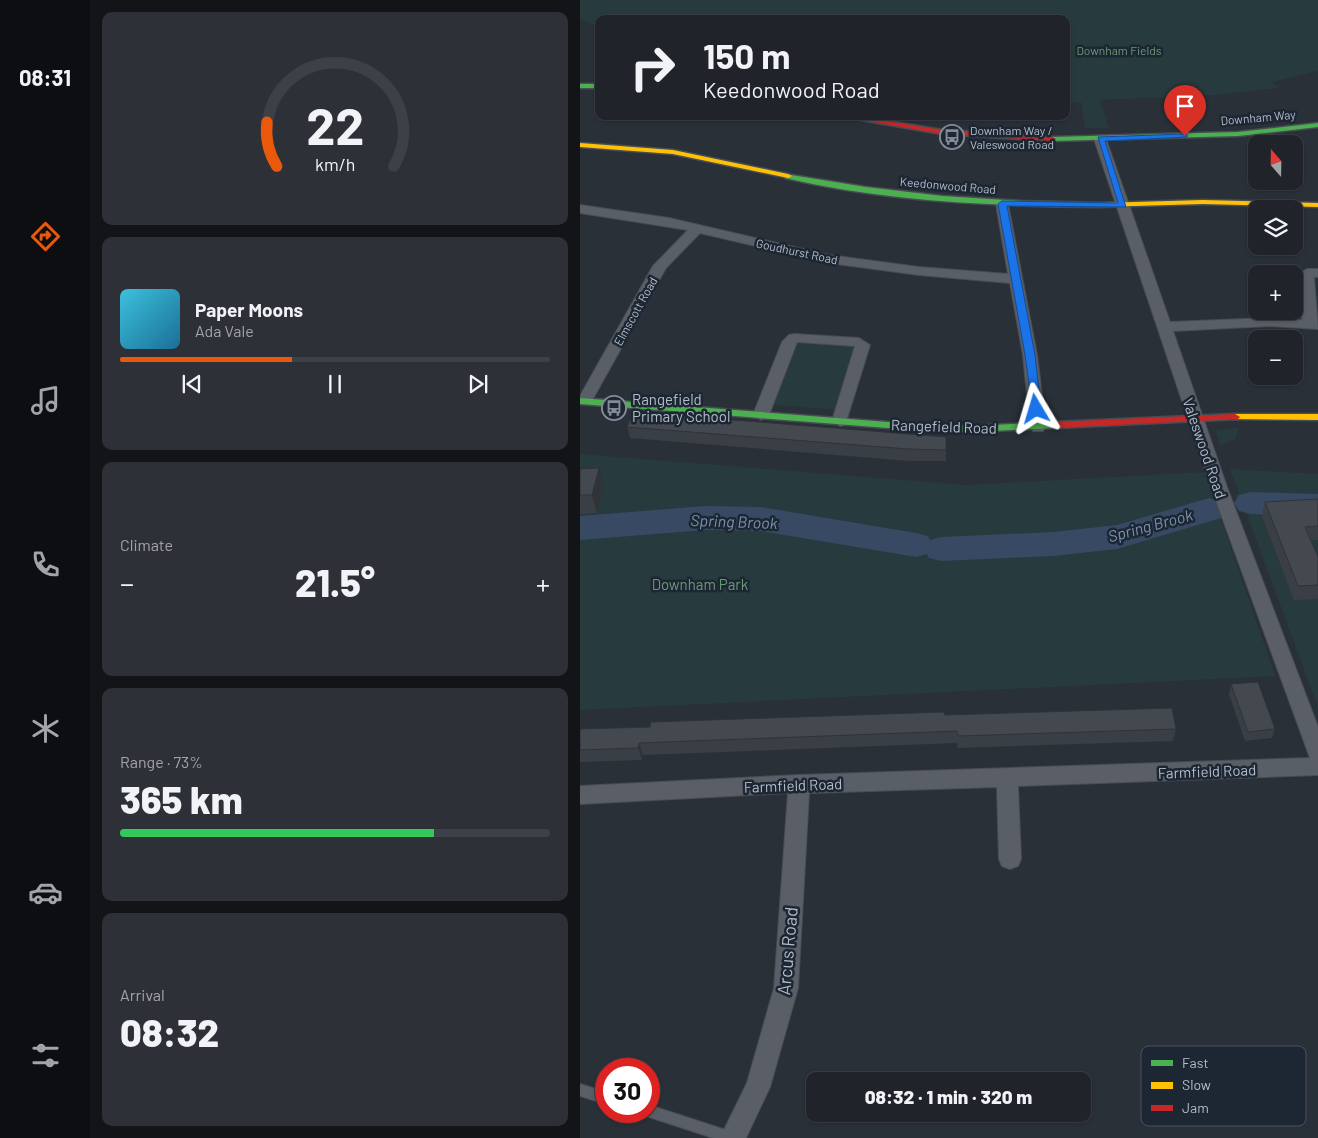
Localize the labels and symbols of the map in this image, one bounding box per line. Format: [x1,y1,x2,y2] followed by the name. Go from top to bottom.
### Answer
[1076,43,1162,57] park label: Downham Fields
[1164,85,1206,136] pin
[1220,107,1297,127] street label: Downham Way
[970,123,1054,151] place label: Downham Way / Valeswood Road
[939,124,965,150] bus stop icon: Downham Way / Valeswood Road
[1248,135,1302,190] north arrow
[899,174,997,196] street label: Keedonwood Road
[755,236,839,266] street label: Goudhurst Road
[610,274,660,348] street label: Elmscott Road
[1009,382,1061,434] position arrow
[632,390,730,425] place label: Rangefield Primary School
[601,395,627,421] bus stop icon: Rangefield Primary School
[1179,395,1231,501] street label: Valeswood Road
[891,415,997,437] street label: Rangefield Road
[1106,505,1195,545] water label: Spring Brook
[690,510,778,532] water label: Spring Brook
[652,575,749,593] park label: Downham Park
[1157,760,1257,782] street label: Farmfield Road
[743,774,843,796] street label: Farmfield Road
[772,906,802,996] street label: Arcus Road
[1141,1046,1306,1126] legend
[1182,1054,1208,1071] text: Fast
[595,1058,660,1123] speed limit sign: 30
[1182,1076,1211,1093] text: Slow
[1182,1099,1209,1116] text: Jam

